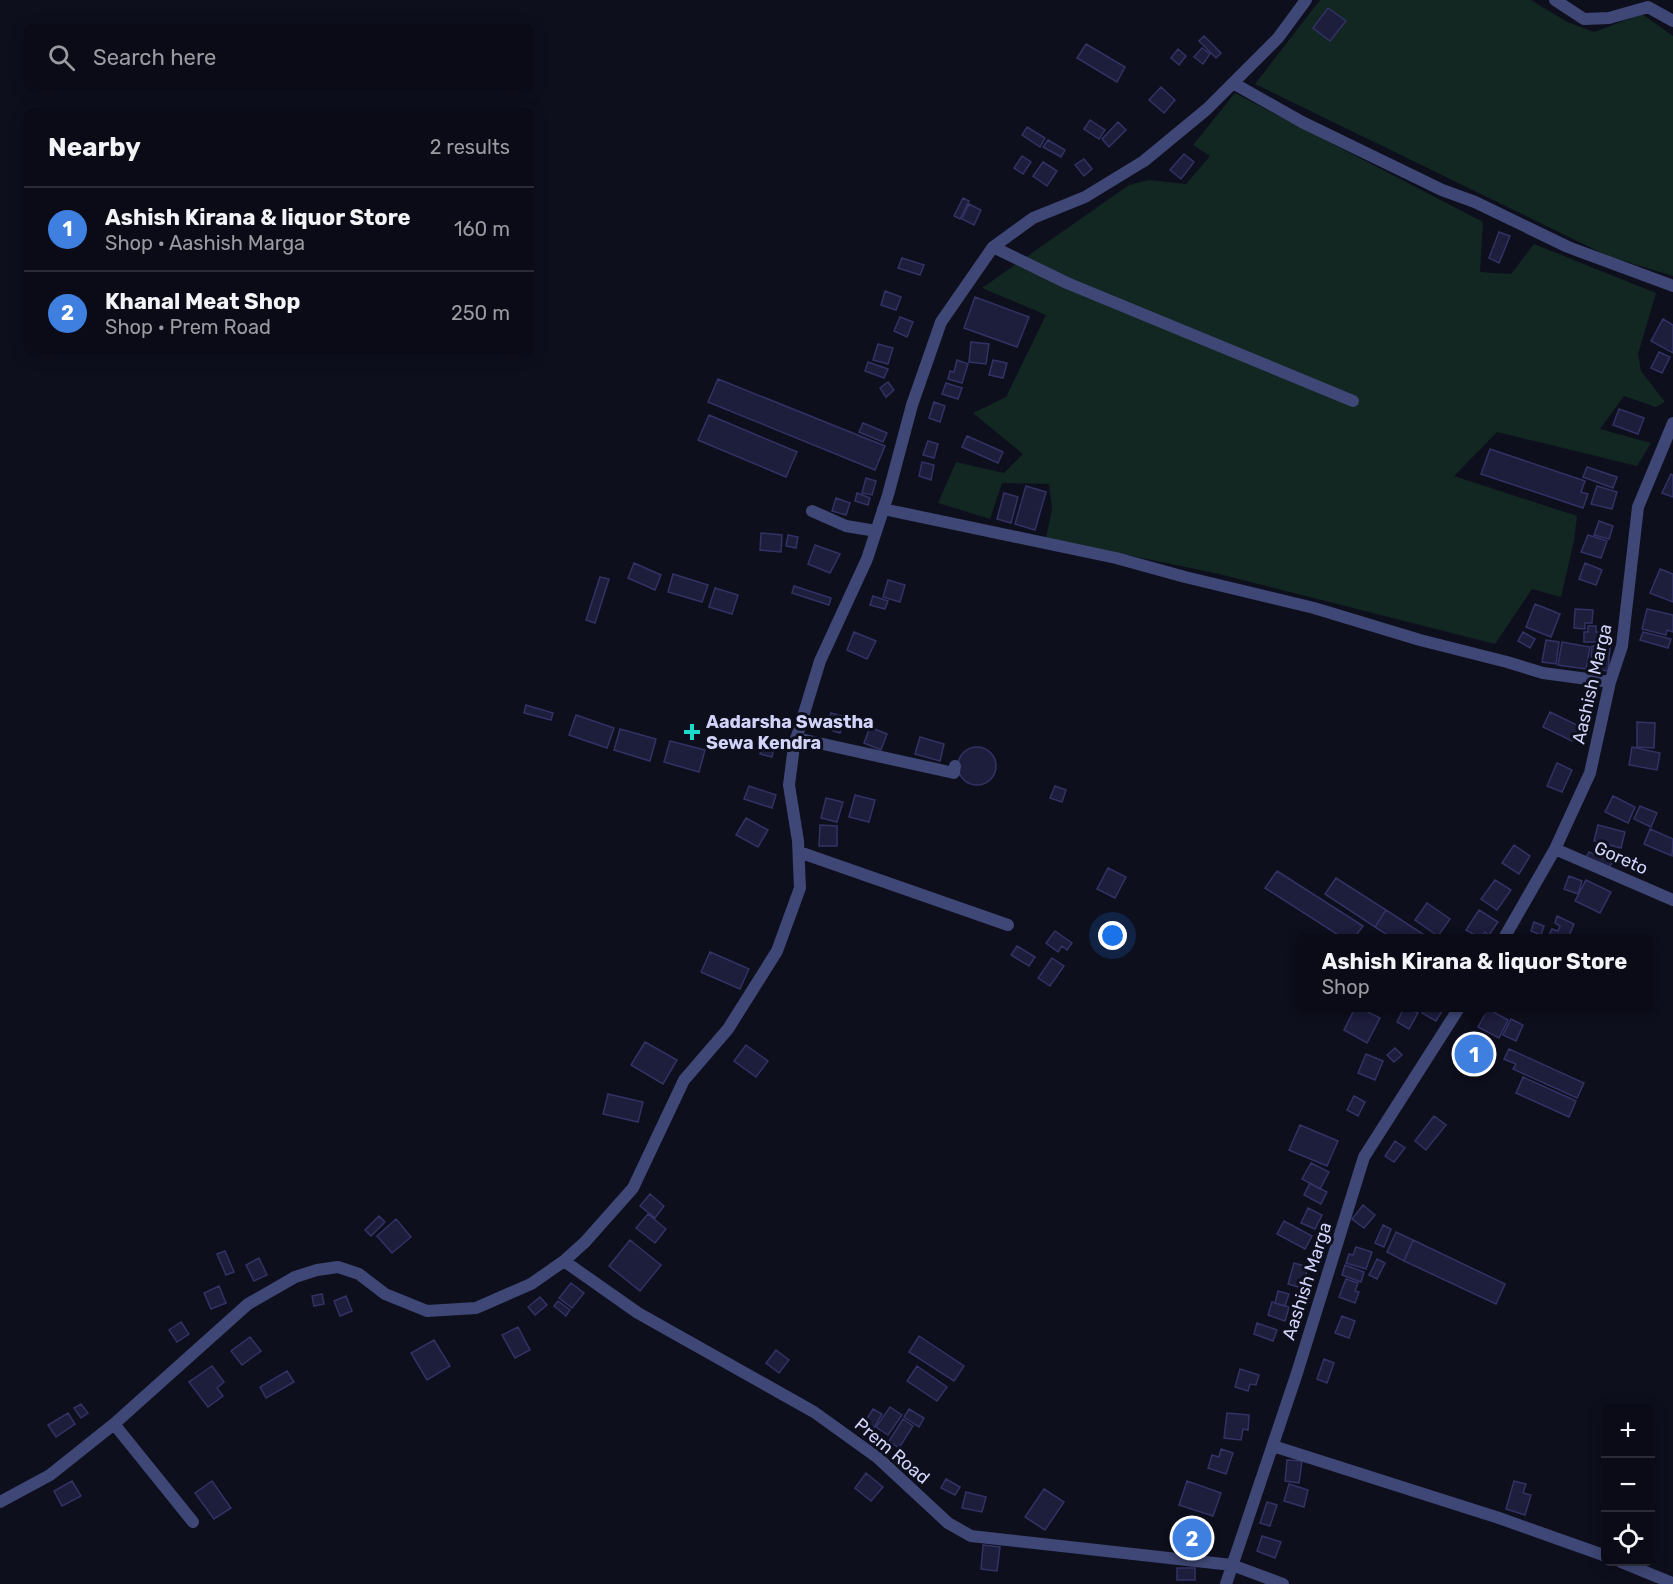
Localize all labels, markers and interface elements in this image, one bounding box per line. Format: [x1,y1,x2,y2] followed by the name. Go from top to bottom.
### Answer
[24,24,534,90] search box
[45,41,78,74] icon: search
[93,44,216,71] text: Search here
[48,132,141,163] text: Nearby
[430,135,510,159] text: 2 results
[105,204,411,231] text: Ashish Kirana & liquor Store
[63,217,72,241] text: 1
[454,217,510,241] text: 160 m
[105,231,305,255] text: Shop · Aashish Marga
[105,288,300,315] text: Khanal Meat Shop
[61,301,74,325] text: 2
[451,301,510,325] text: 250 m
[105,315,271,339] text: Shop · Prem Road
[1567,622,1617,746] street label: Aashish Marga
[706,711,874,754] place label: Aadarsha Swastha Sewa Kendra
[683,723,701,741] marker: Aadarsha Swastha Sewa Kendra
[1591,836,1651,880] street label: Goreto
[1098,921,1127,950] your location
[1296,934,1653,1012] popup
[1322,948,1627,975] text: Ashish Kirana & liquor Store
[1322,975,1370,999] text: Shop
[1454,1032,1494,1076] pin: 1
[1278,1219,1336,1343] street label: Aashish Marga
[1601,1404,1655,1566] map controls
[1601,1404,1655,1458] button: +
[850,1413,934,1489] street label: Prem Road
[1601,1458,1655,1512] button: −
[1601,1512,1655,1566] button: locate
[1172,1516,1212,1560] pin: 2

